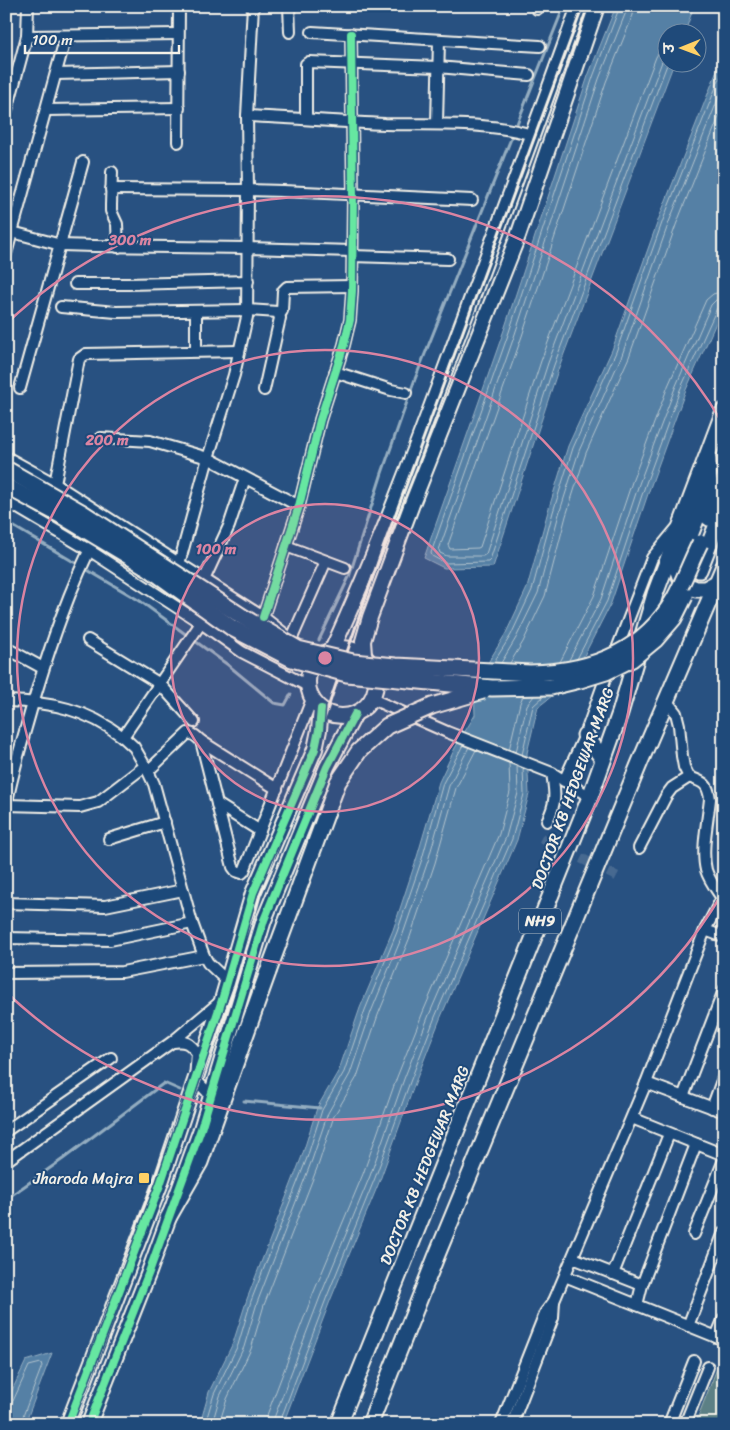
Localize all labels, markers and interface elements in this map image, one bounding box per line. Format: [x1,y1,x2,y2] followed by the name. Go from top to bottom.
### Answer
[25,22,179,54] scale bar
[658,22,708,72] north arrow
[32,27,73,53] text: 100 m
[657,42,682,55] text: उ
[108,227,152,253] text: 300 m
[84,427,129,453] text: 200 m
[196,536,237,562] text: 100 m
[316,649,334,667] centre of rings
[522,683,623,893] street label: DOCTOR KB HEDGEWAR MARG
[519,908,561,934] road number: NH9
[371,1061,478,1270] street label: DOCTOR KB HEDGEWAR MARG
[32,1164,134,1193] place label: Jharoda Majra
[137,1171,151,1185] marker: Jharoda Majra

